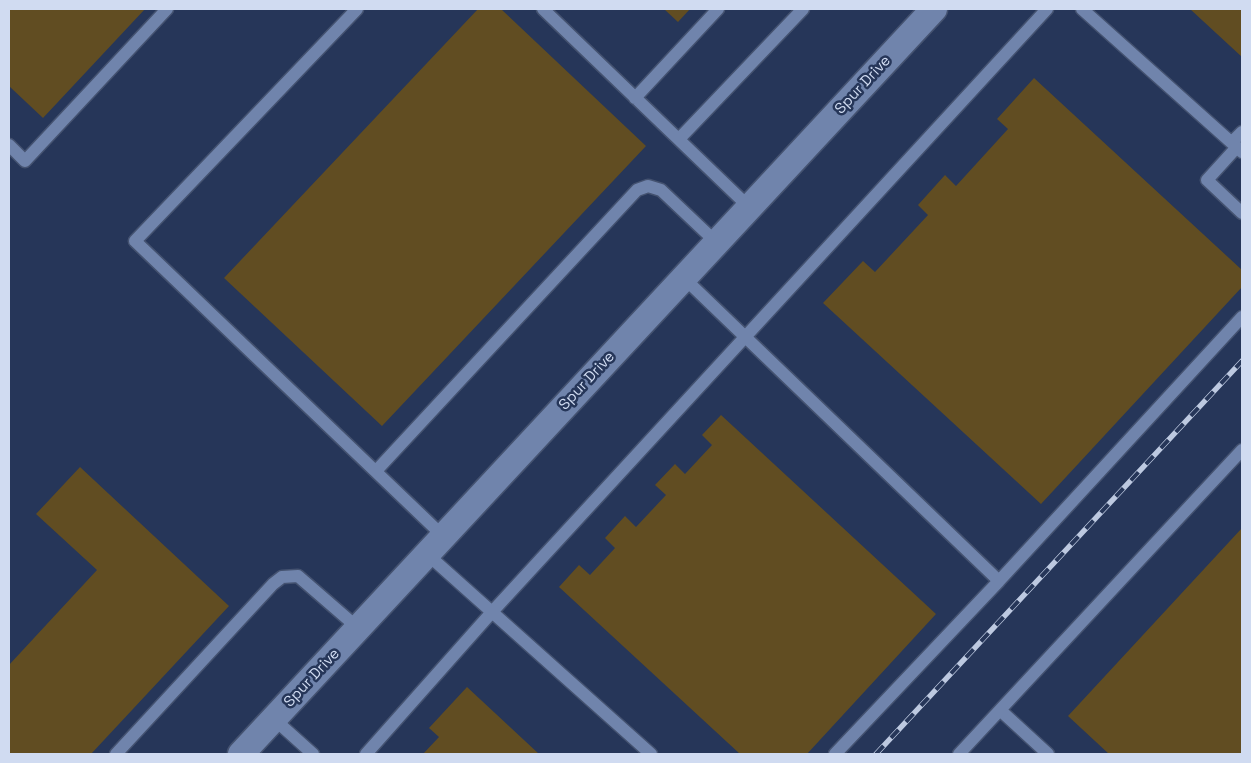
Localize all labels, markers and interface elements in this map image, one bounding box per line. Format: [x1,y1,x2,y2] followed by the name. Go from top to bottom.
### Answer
[831,52,895,118] street label: Spur Drive
[555,348,619,414] street label: Spur Drive
[280,645,344,711] street label: Spur Drive

